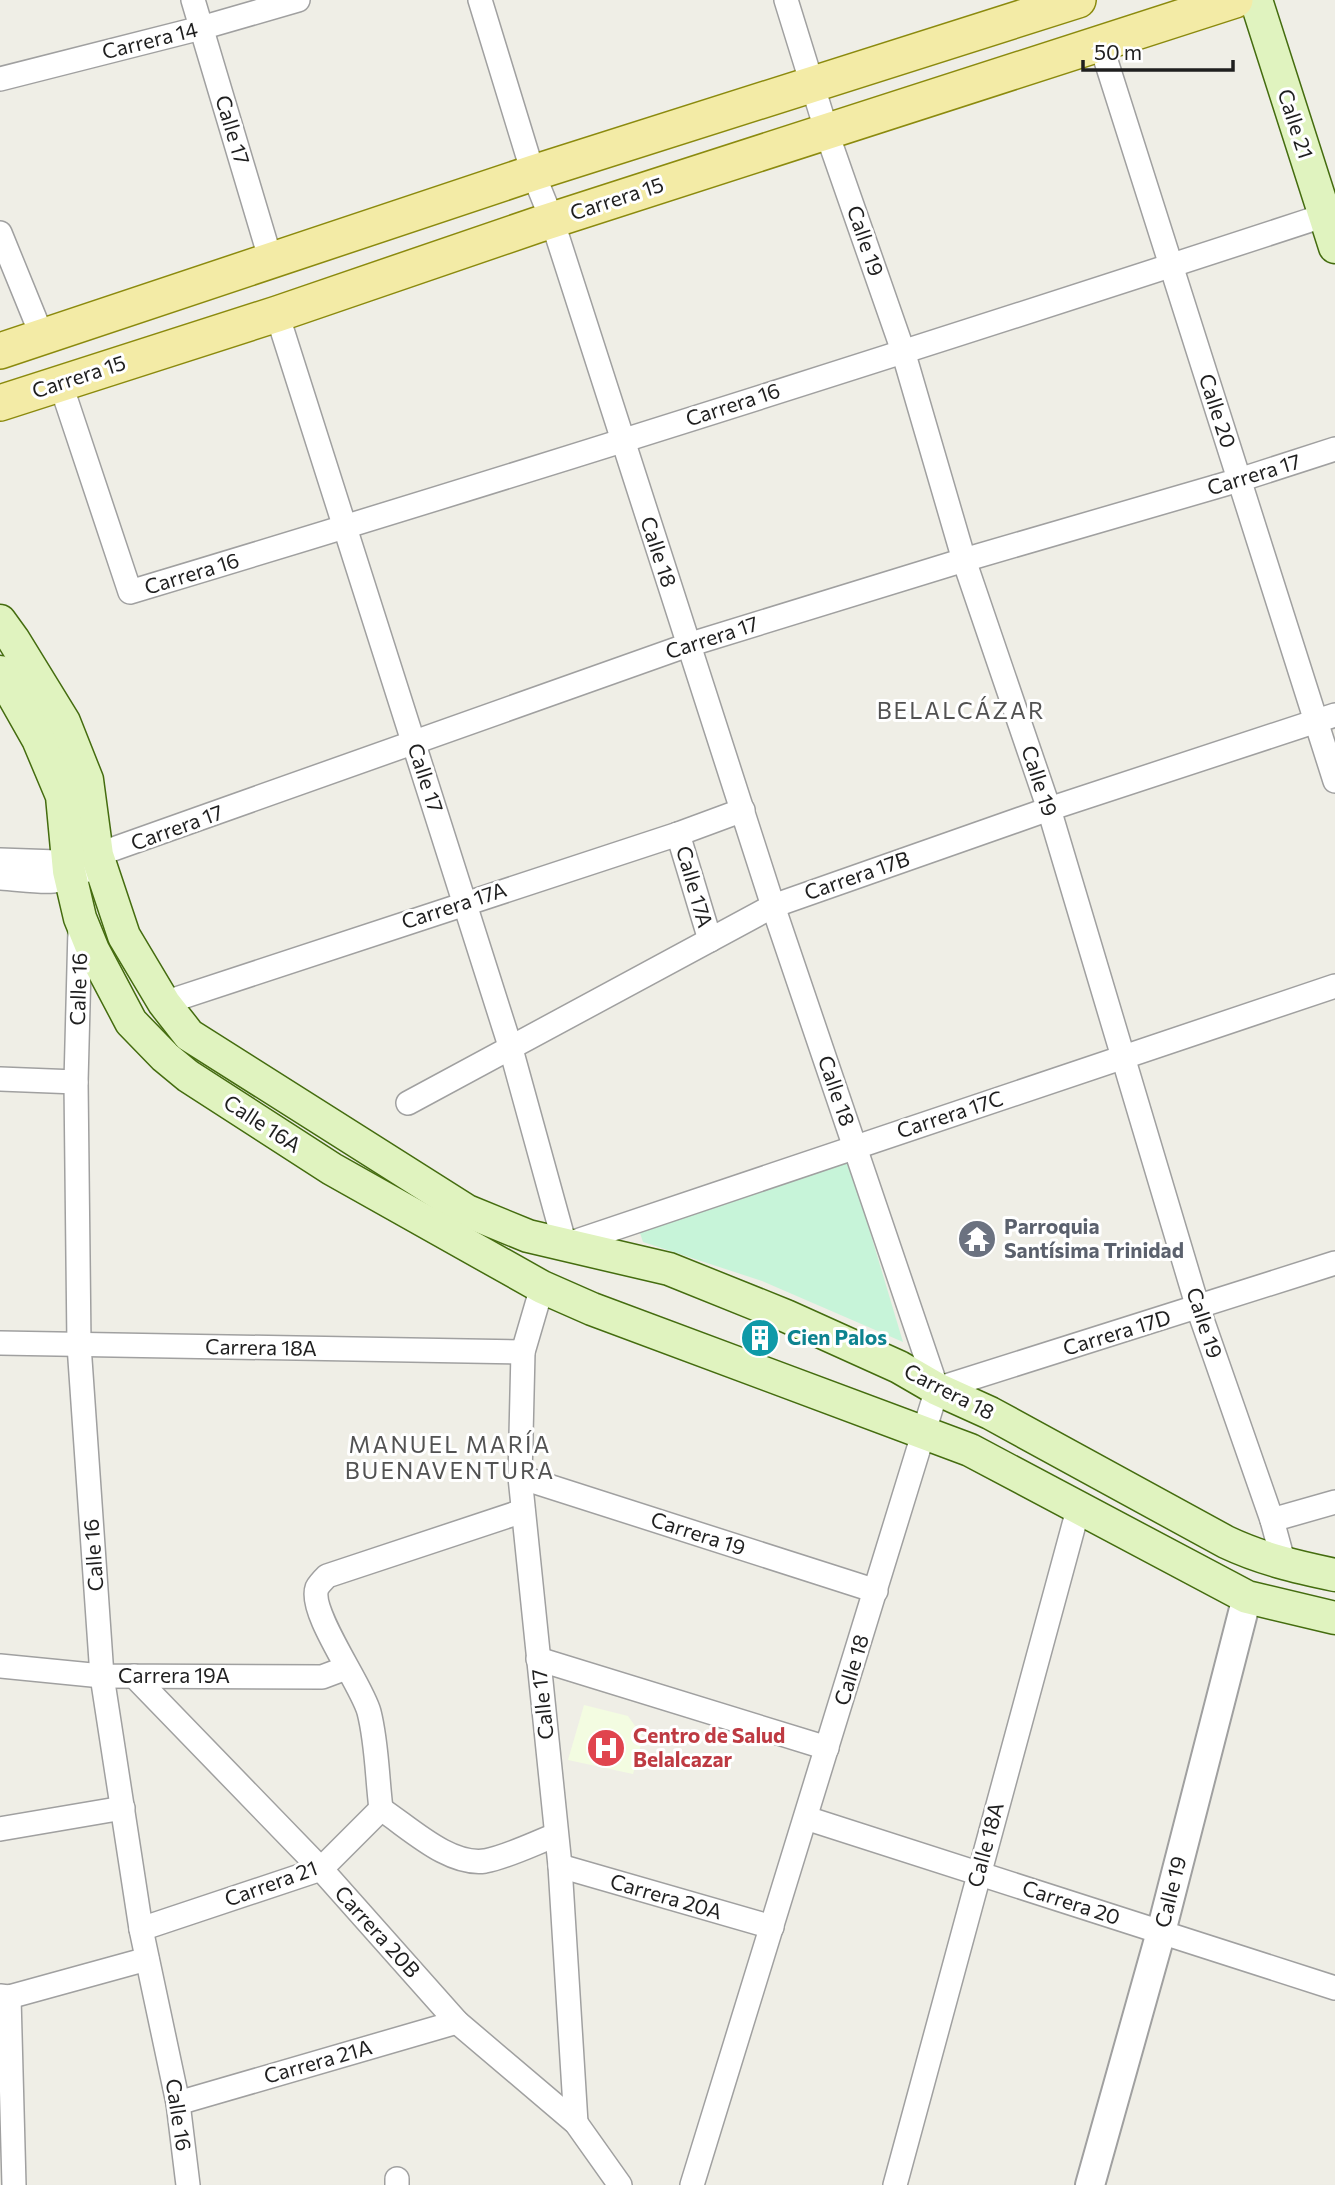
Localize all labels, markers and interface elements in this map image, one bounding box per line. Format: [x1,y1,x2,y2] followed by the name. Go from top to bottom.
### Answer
[99,16,200,63] street label: Carrera 14
[1083,28,1234,72] scale bar
[1094,39,1142,64] text: 50 m
[1273,86,1319,162] street label: Calle 21
[211,92,256,167] street label: Calle 17
[567,171,667,224] street label: Carrera 15
[843,202,890,279] street label: Calle 19
[29,349,129,402] street label: Carrera 15
[1195,370,1242,451] street label: Calle 20
[682,377,783,431] street label: Carrera 16
[1204,448,1303,500] street label: Carrera 17
[636,513,683,590] street label: Calle 18
[141,546,242,599] street label: Carrera 16
[662,610,761,663] street label: Carrera 17
[877,696,1045,724] district label: BELALCÁZAR
[404,740,449,815] street label: Calle 17
[1017,742,1064,819] street label: Calle 19
[127,798,226,855] street label: Carrera 17
[672,843,719,930] street label: Calle 17A
[801,845,912,904] street label: Carrera 17B
[398,876,509,933] street label: Carrera 17A
[64,952,91,1026] street label: Calle 16
[814,1052,861,1129] street label: Calle 18
[893,1085,1006,1143] street label: Carrera 17C
[220,1089,306,1157] street label: Calle 16A
[1004,1213,1184,1262] place label: Parroquia Santísima Trinidad
[956,1218,998,1260] temple icon: Parroquia Santísima Trinidad
[1182,1284,1229,1361] street label: Calle 19
[1060,1303,1174,1360] street label: Carrera 17D
[739,1317,781,1359] building icon: Cien Palos
[787,1324,887,1349] place label: Cien Palos
[205,1333,317,1360] street label: Carrera 18A
[900,1357,999,1424] street label: Carrera 18
[345,1430,555,1484] district label: MANUEL MARÍA BUENAVENTURA
[648,1506,749,1560] street label: Carrera 19
[77,1518,108,1592] street label: Calle 16
[828,1631,873,1708] street label: Calle 18
[118,1662,230,1687] street label: Carrera 19A
[525,1667,558,1741] street label: Calle 17
[633,1722,785,1771] place label: Centro de Salud Belalcazar
[585,1727,627,1769] hospital icon: Centro de Salud Belalcazar
[961,1799,1008,1890] street label: Calle 18A
[1149,1853,1190,1930] street label: Calle 19
[221,1854,320,1911] street label: Carrera 21
[608,1868,725,1923] street label: Carrera 20A
[1019,1874,1124,1929] street label: Carrera 20
[330,1880,426,1982] street label: Carrera 20B
[261,2033,374,2088] street label: Carrera 21A
[161,2077,198,2153] street label: Calle 16

